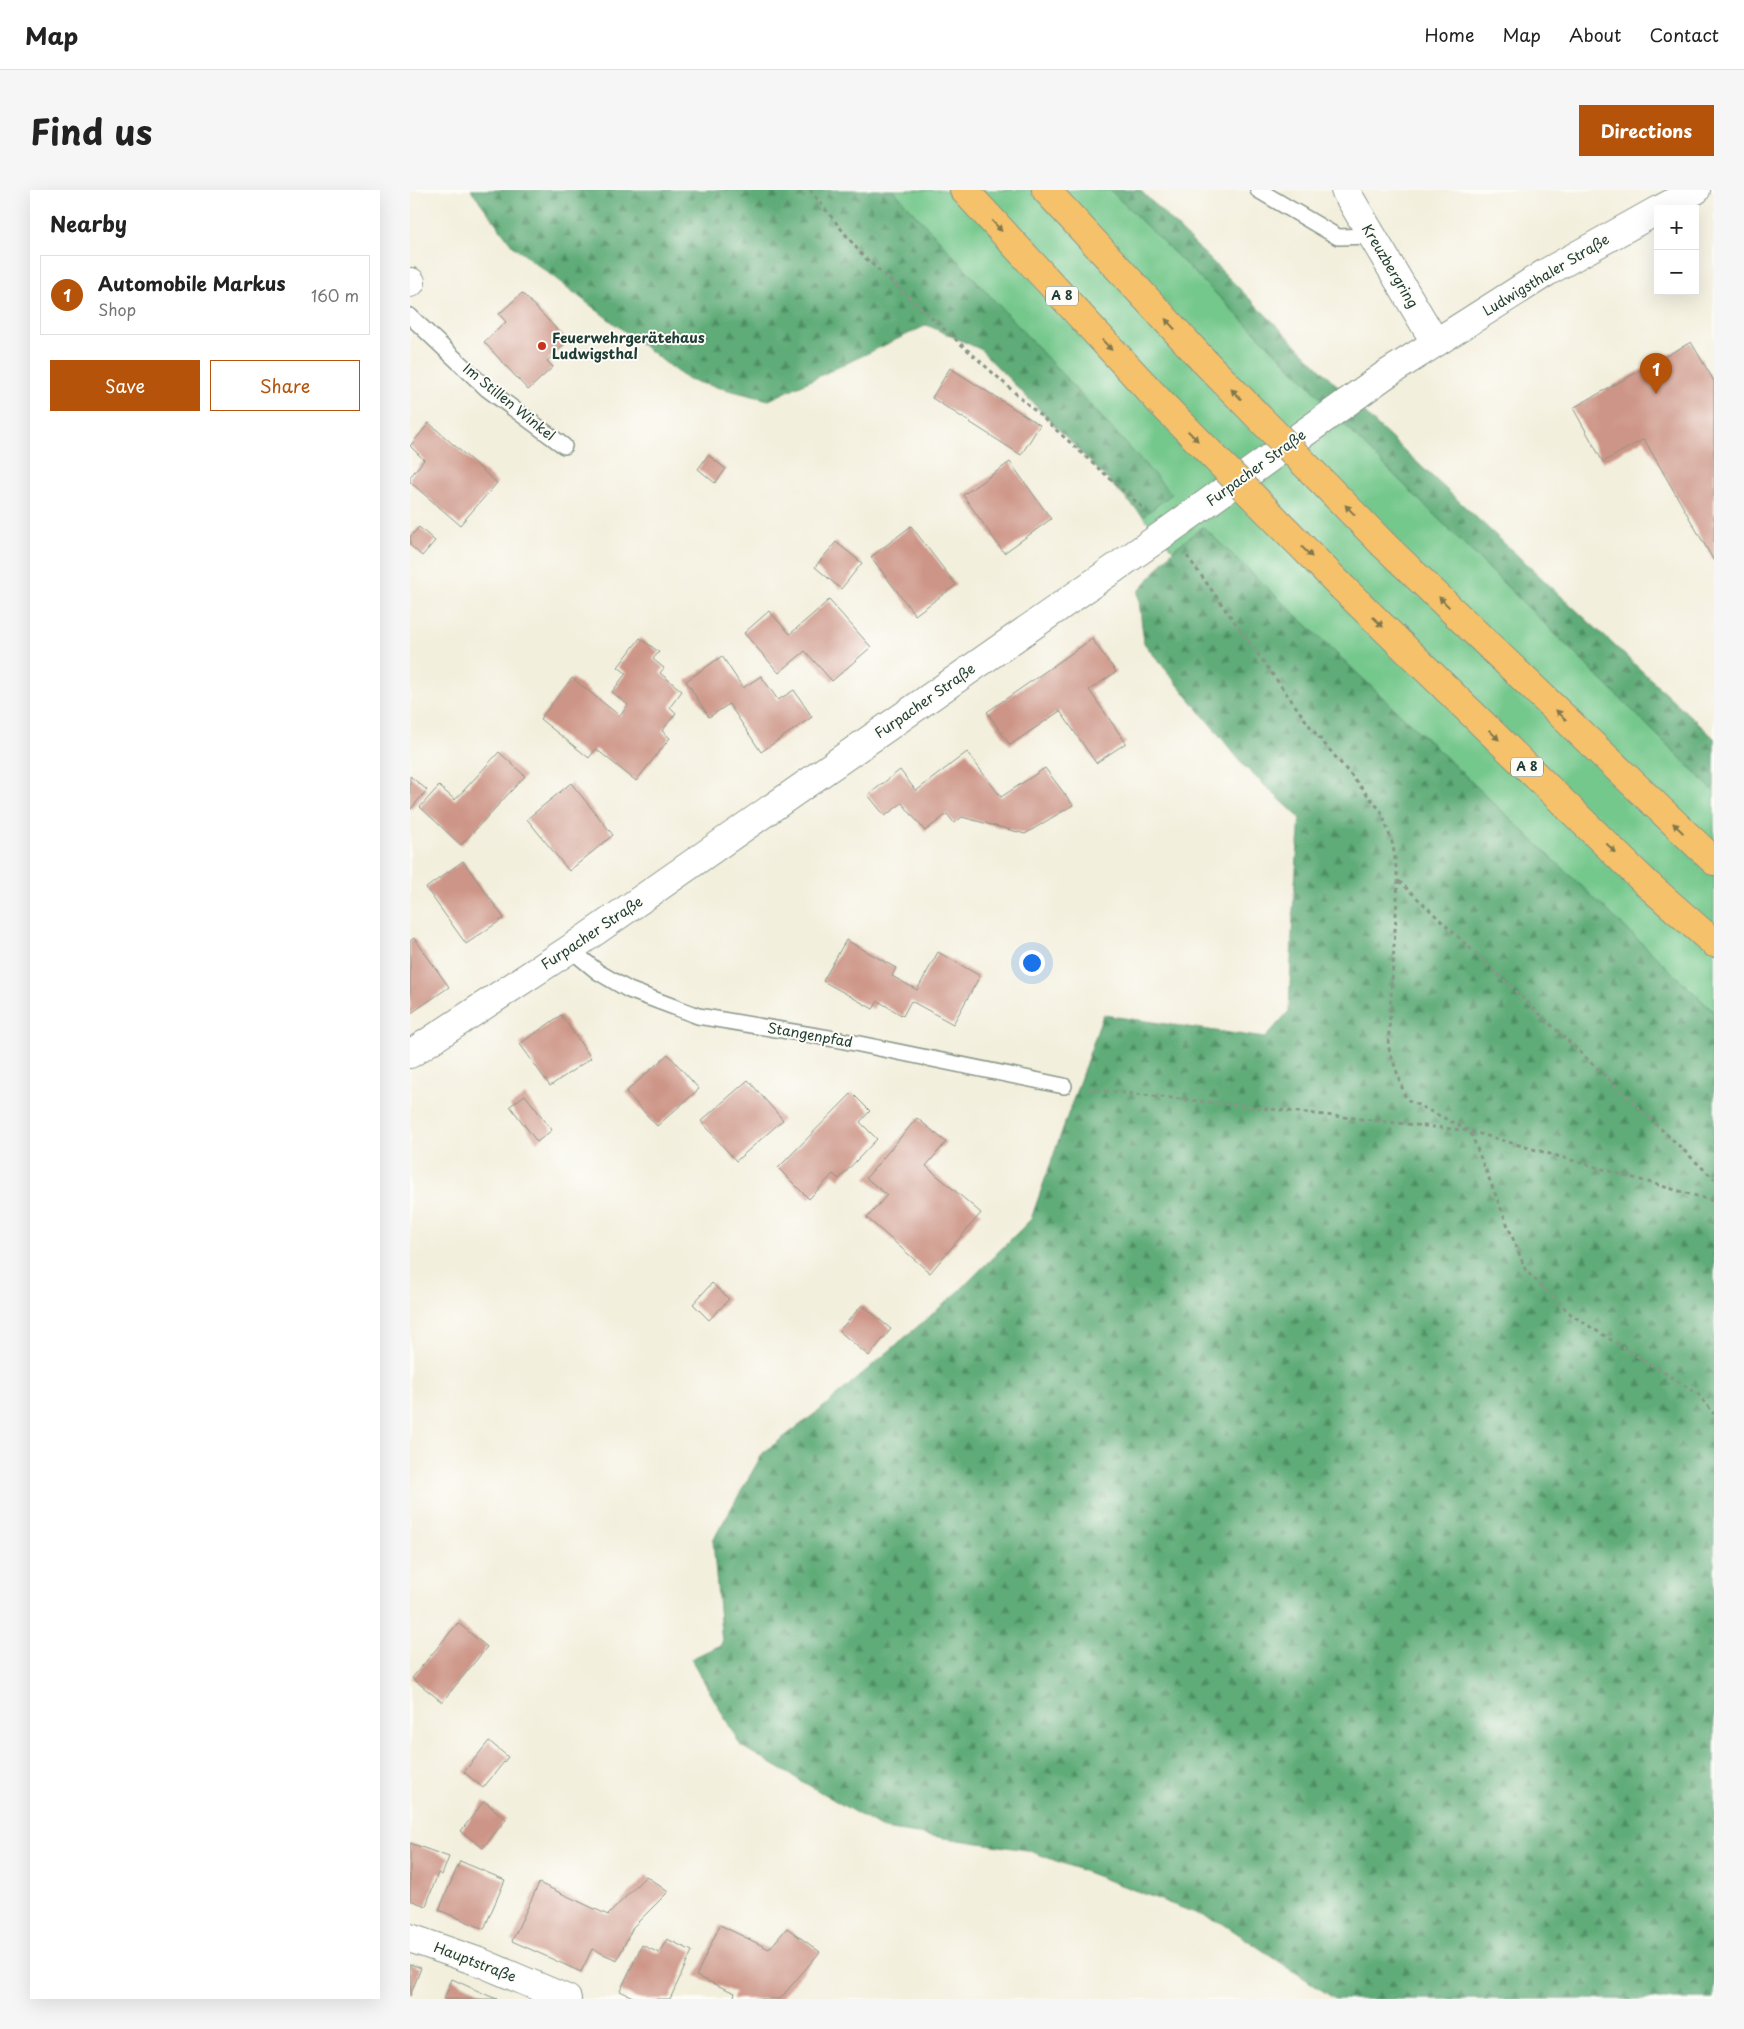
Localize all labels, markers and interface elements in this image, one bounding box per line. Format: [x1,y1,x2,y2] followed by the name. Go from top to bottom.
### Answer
[25,17,78,53] text: Map
[1424,21,1474,48] text: Home
[1502,21,1541,48] text: Map
[1569,21,1621,48] text: About
[1649,21,1719,48] text: Contact
[30,104,152,157] text: Find us
[1579,105,1714,156] button: Directions
[1654,205,1699,295] map controls
[1654,205,1699,250] button: +
[50,207,127,239] text: Nearby
[991,219,1003,231] one-way arrow
[1357,220,1424,312] street label: Kreuzbergring
[1478,228,1613,321] street label: Ludwigsthaler Straße
[1654,250,1699,295] button: −
[98,269,286,297] text: Automobile Markus
[63,283,71,307] text: 1
[311,283,359,307] text: 160 m
[1046,286,1078,305] road number: A 8
[98,297,136,321] text: Shop
[1164,318,1176,330] one-way arrow
[552,327,705,364] place label: Feuerwehrgerätehaus Ludwigsthal
[1101,339,1113,351] one-way arrow
[536,340,548,352] marker: Feuerwehrgerätehaus Ludwigsthal
[1640,353,1672,394] pin: 1
[459,358,560,445] street label: Im Stillen Winkel
[50,360,200,411] button: Save
[210,360,360,411] button: Share
[1231,388,1243,400] one-way arrow
[1202,424,1310,511] street label: Furpacher Straße
[1187,430,1199,442] one-way arrow
[1344,504,1356,516] one-way arrow
[1301,546,1313,558] one-way arrow
[1438,596,1450,608] one-way arrow
[1372,615,1384,627] one-way arrow
[870,658,979,743] street label: Furpacher Straße
[1556,709,1568,721] one-way arrow
[1488,729,1500,741] one-way arrow
[1511,758,1543,776] road number: A 8
[1673,822,1685,834] one-way arrow
[1604,842,1616,854] one-way arrow
[537,891,647,974] street label: Furpacher Straße
[1019,950,1045,976] your location
[766,1017,854,1052] street label: Stangenpfad
[431,1936,519,1987] street label: Hauptstraße

